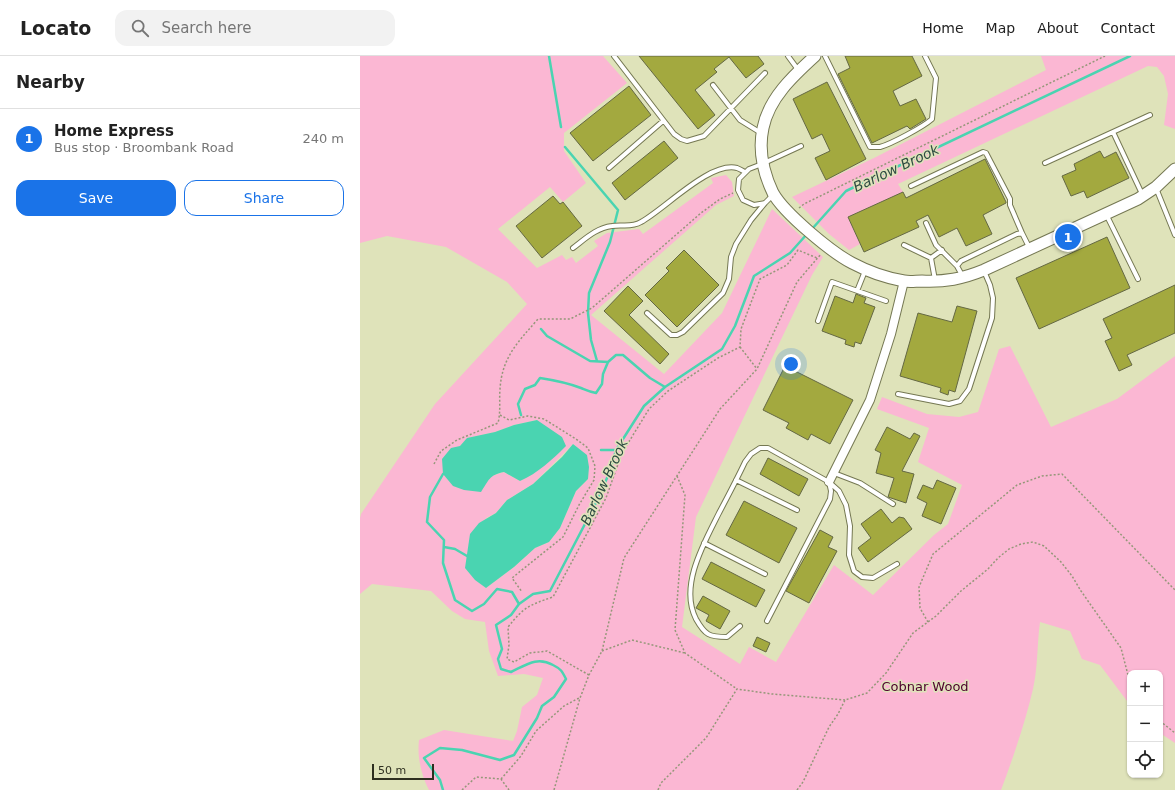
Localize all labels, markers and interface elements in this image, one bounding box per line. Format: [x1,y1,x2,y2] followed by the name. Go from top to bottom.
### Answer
[115,10,395,46] search box
[20,17,91,39] text: Locato
[129,17,151,39] icon: search
[161,19,252,37] text: Search here
[922,20,964,36] text: Home
[986,20,1015,36] text: Map
[1037,20,1079,36] text: About
[1101,20,1155,36] text: Contact
[16,72,85,92] text: Nearby
[54,122,174,140] text: Home Express
[24,131,34,146] text: 1
[302,131,344,146] text: 240 m
[54,140,234,155] text: Bus stop · Broombank Road
[851,141,942,195] water label: Barlow Brook
[16,180,176,216] button: Save
[184,180,344,216] button: Share
[1055,222,1081,252] pin: 1
[781,354,801,374] your location
[577,436,631,527] water label: Barlow Brook
[1127,670,1163,778] map controls
[1127,670,1163,706] button: +
[881,679,969,694] park label: Cobnar Wood
[1127,706,1163,742] button: −
[1127,742,1163,778] button: locate
[372,762,434,781] scale bar
[378,764,406,777] text: 50 m

